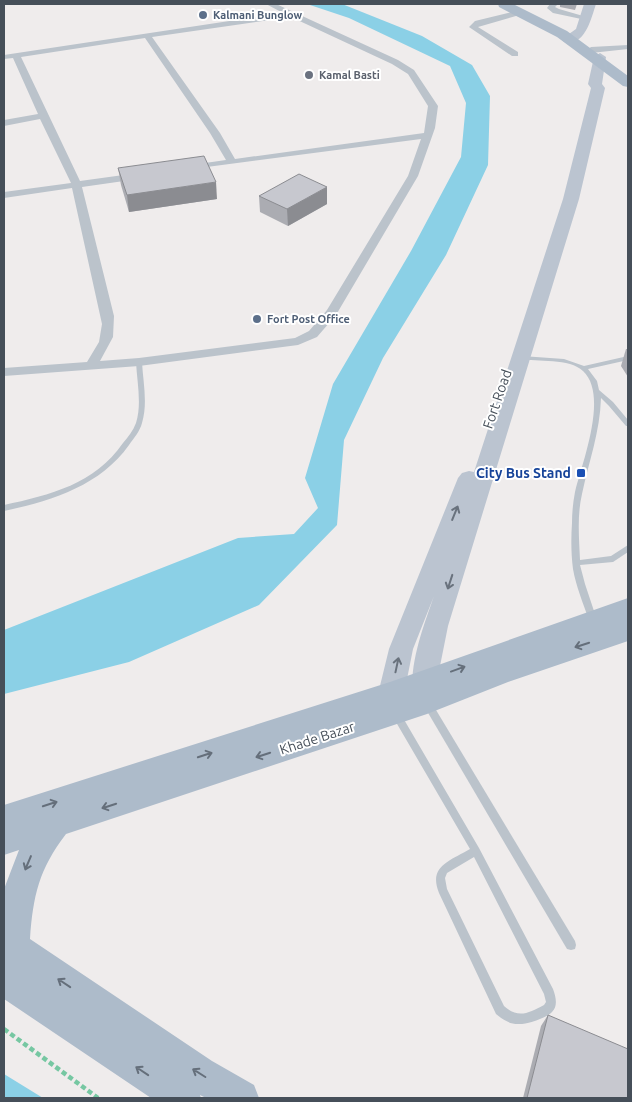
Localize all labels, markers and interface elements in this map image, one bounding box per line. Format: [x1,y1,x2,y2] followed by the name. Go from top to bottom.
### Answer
[197,9,209,21] marker: Kalmani Bunglow
[213,9,303,21] place label: Kalmani Bunglow
[303,69,315,81] marker: Kamal Basti
[319,69,380,81] place label: Kamal Basti
[251,313,263,325] marker: Fort Post Office
[267,313,350,325] place label: Fort Post Office
[479,367,515,431] street label: Fort Road
[476,465,571,481] place label: City Bus Stand
[575,467,587,479] marker: City Bus Stand
[451,506,460,521] one-way arrow
[445,574,454,589] one-way arrow
[575,641,590,650] one-way arrow
[393,657,403,673] one-way arrow
[450,664,465,673] one-way arrow
[278,718,357,758] street label: Khade Bazar
[197,750,212,759] one-way arrow
[255,751,271,761] one-way arrow
[42,799,58,809] one-way arrow
[101,801,117,811] one-way arrow
[23,855,33,870] one-way arrow
[57,978,71,988] one-way arrow
[136,1066,150,1076] one-way arrow
[192,1068,206,1079] one-way arrow

